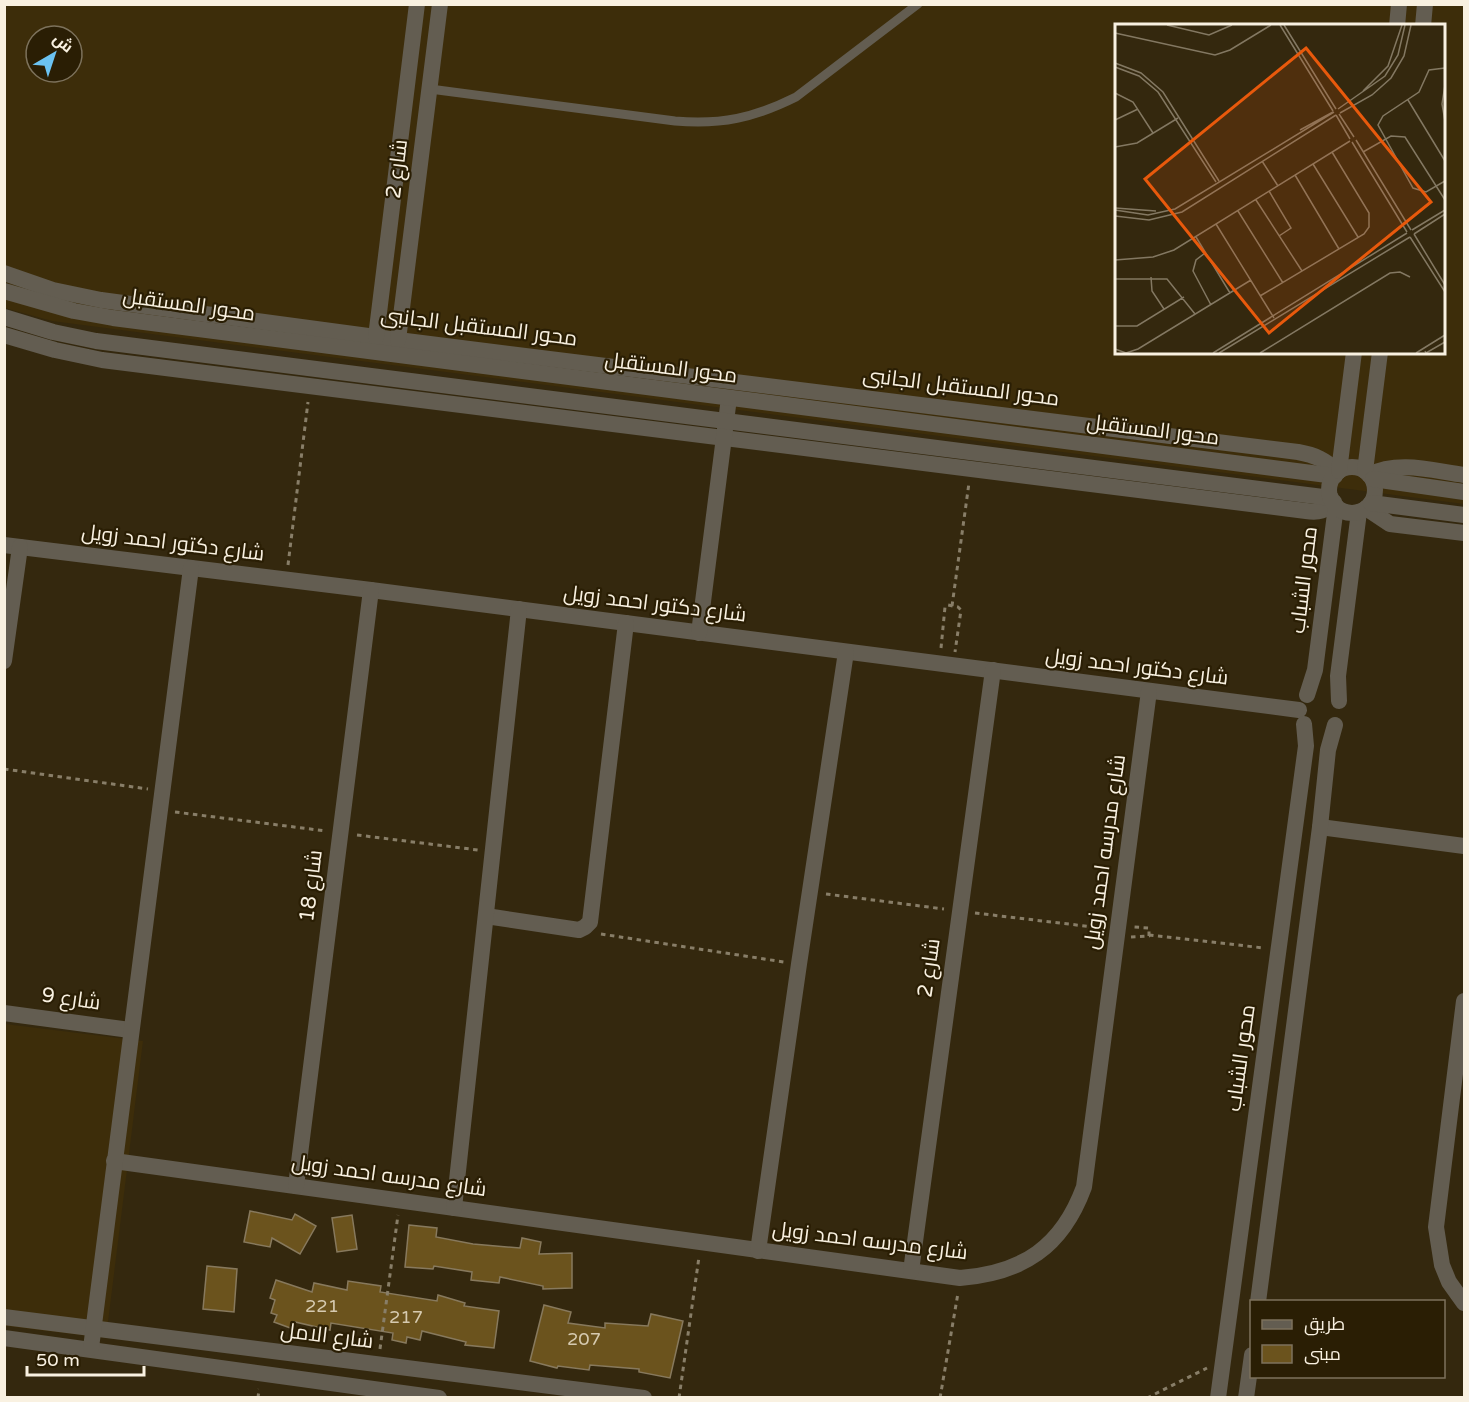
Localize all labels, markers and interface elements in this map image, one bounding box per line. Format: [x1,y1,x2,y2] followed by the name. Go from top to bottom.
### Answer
[24,24,84,84] north arrow
[1115,24,1445,354] inset map
[49,29,77,57] text: ش
[381,138,414,200] street label: شارع 2
[121,283,257,327] street label: محور المستقبل
[379,303,579,351] street label: محور المستقبل الجانبى
[603,347,739,389] street label: محور المستقبل
[861,363,1061,411] street label: محور المستقبل الجانبى
[1085,409,1221,451] street label: محور المستقبل
[80,519,266,568] street label: شارع دكتور احمد زويل
[1285,525,1323,635] street label: محور الشباب
[562,580,748,629] street label: شارع دكتور احمد زويل
[1044,643,1230,692] street label: شارع دكتور احمد زويل
[1079,753,1132,951] street label: شارع مدرسه احمد زويل
[294,848,329,924] street label: شارع 18
[912,937,946,999] street label: شارع 2
[40,982,102,1016] street label: شارع 9
[1221,1003,1261,1113] street label: محور الشباب
[290,1150,488,1203] street label: شارع مدرسه احمد زويل
[771,1217,969,1266] street label: شارع مدرسه احمد زويل
[305,1295,339,1317] house number: 221
[1250,1300,1445,1378] legend
[389,1306,423,1328] house number: 217
[1304,1313,1345,1336] text: طريق
[279,1318,375,1355] street label: شارع الامل
[567,1328,601,1350] house number: 207
[27,1339,144,1377] scale bar
[1304,1343,1341,1365] text: مبنى
[36,1349,80,1371] text: 50 m

